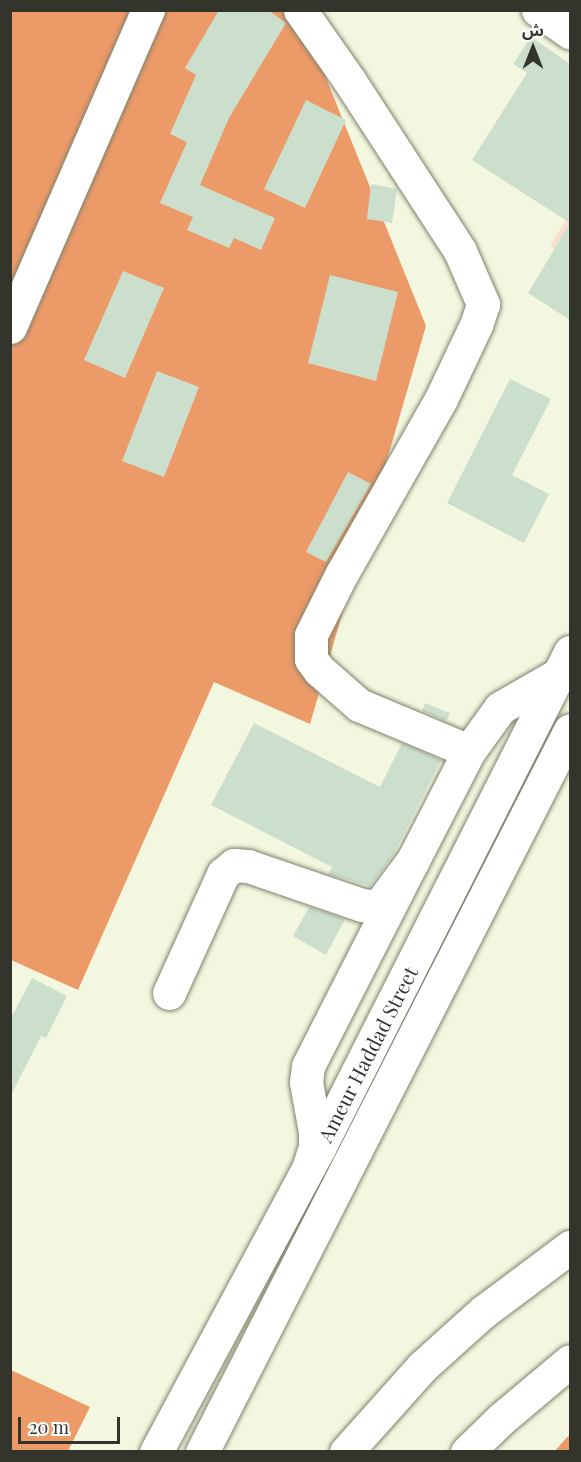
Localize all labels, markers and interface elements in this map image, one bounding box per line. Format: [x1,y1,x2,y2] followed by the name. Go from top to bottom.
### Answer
[503,18,563,78] north arrow
[522,19,544,40] text: ش
[312,962,422,1146] street label: Ameur Haddad Street
[21,1405,123,1443] scale bar
[29,1415,69,1439] text: 20 m

